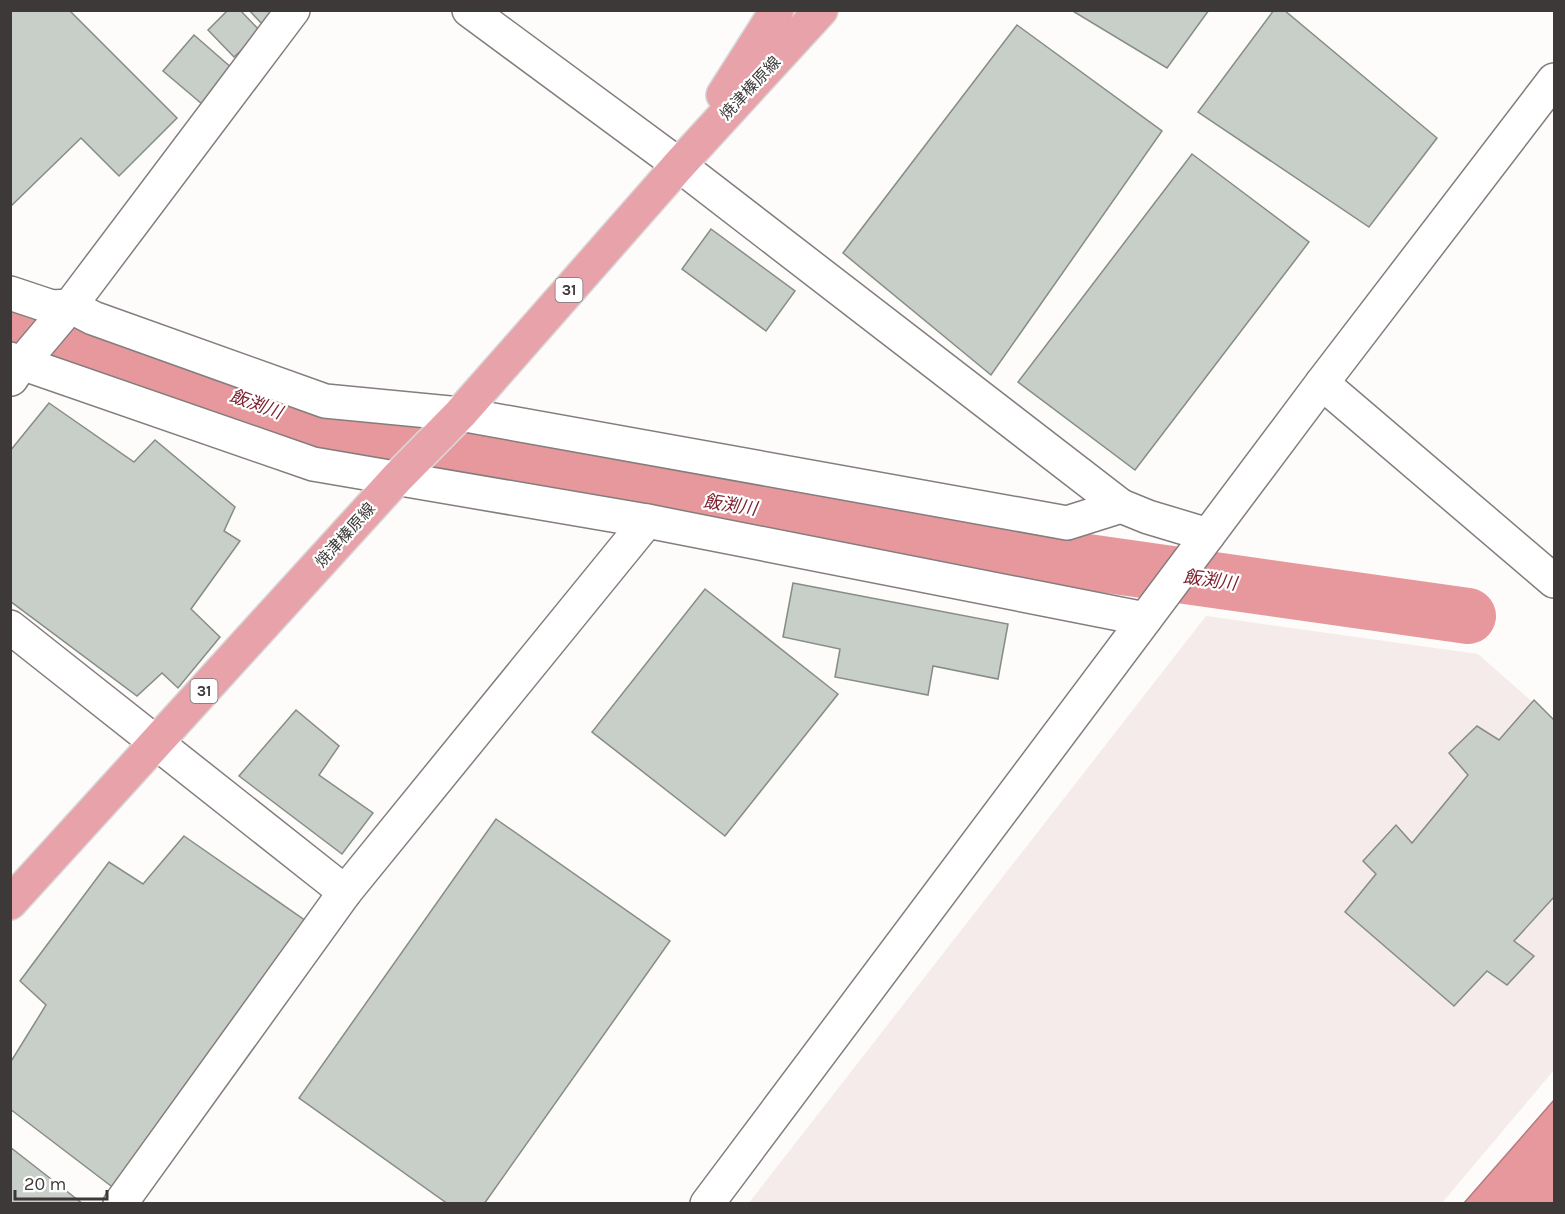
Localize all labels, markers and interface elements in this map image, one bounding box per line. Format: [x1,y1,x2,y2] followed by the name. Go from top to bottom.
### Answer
[716,52,784,124] street label: 焼津榛原線
[556,278,582,302] road number: 31
[227,384,287,424] water label: 飯渕川
[702,490,760,520] water label: 飯渕川
[311,499,379,571] street label: 焼津榛原線
[1182,565,1240,595] water label: 飯渕川
[190,679,218,703] road number: 31
[15,1163,106,1201] scale bar
[24,1173,66,1195] text: 20 m

